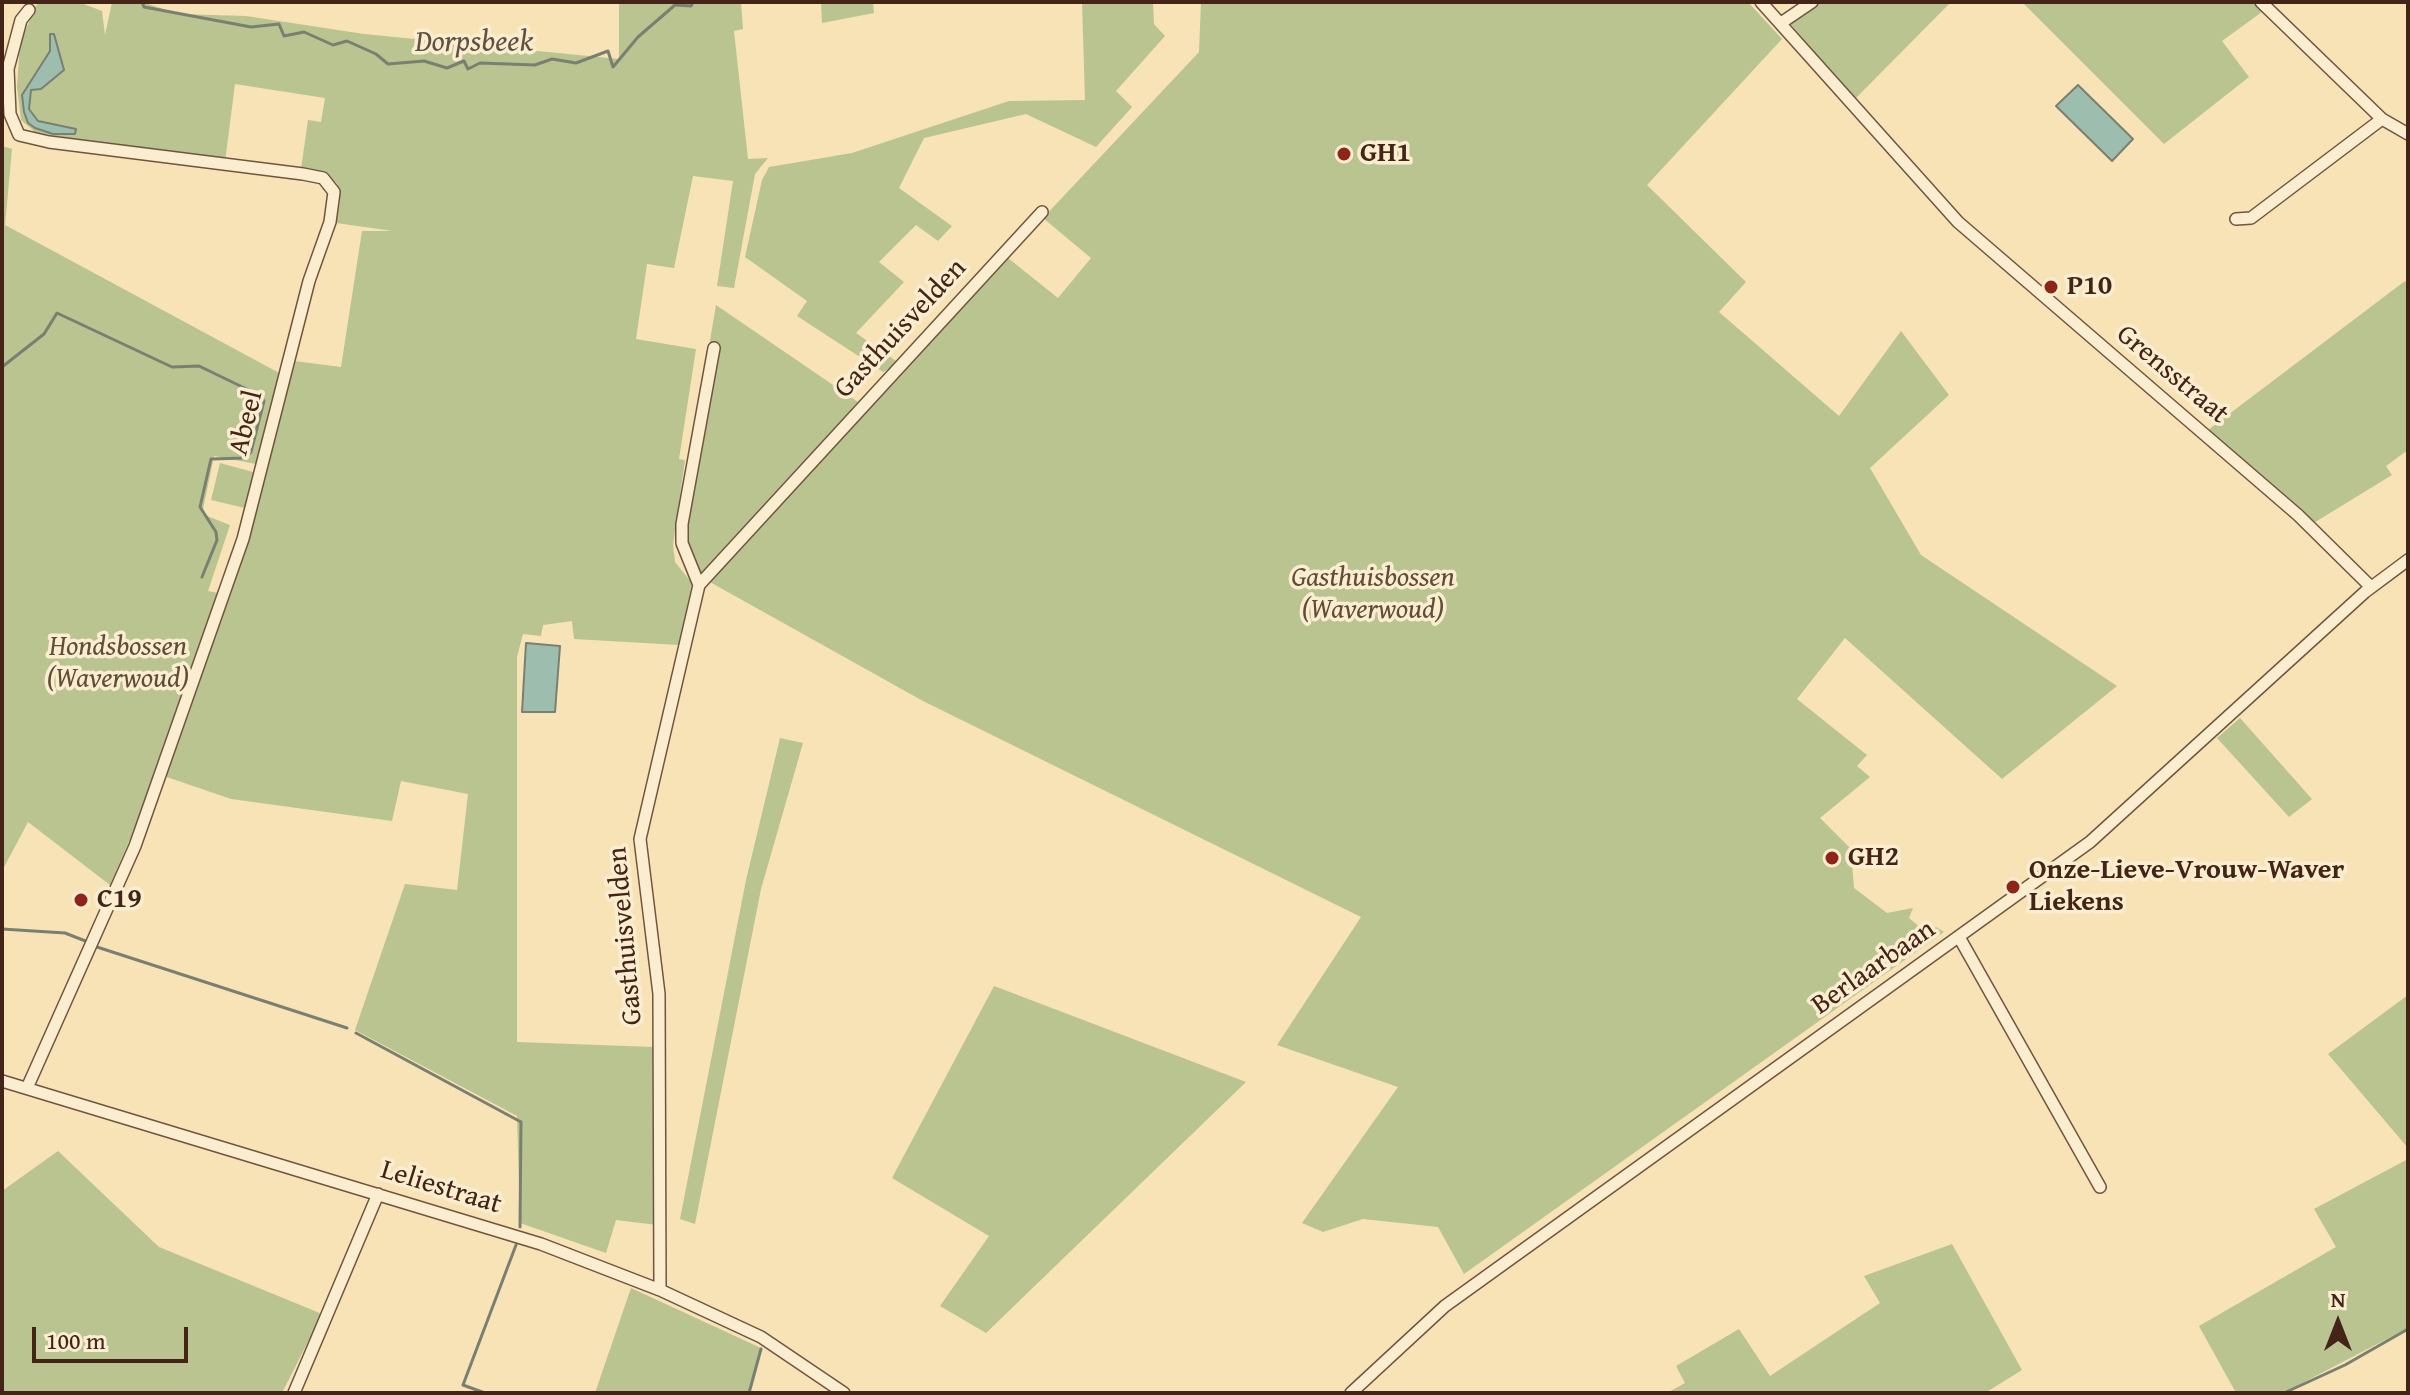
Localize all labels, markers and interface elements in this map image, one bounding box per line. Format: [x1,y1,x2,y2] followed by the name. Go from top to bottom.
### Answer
[415,25,533,61] water label: Dorpsbeek
[1360,137,1411,171] place label: GH1
[1335,145,1353,163] marker: GH1
[828,252,974,406] street label: Gasthuisvelden
[2067,270,2112,304] place label: P10
[2042,278,2060,296] marker: P10
[2109,318,2235,432] street label: Grensstraat
[223,387,271,459] street label: Abeel
[1291,562,1455,628] park label: Gasthuisbossen (Waverwoud)
[47,631,189,697] park label: Hondsbossen (Waverwoud)
[1848,841,1899,875] place label: GH2
[601,846,651,1026] street label: Gasthuisvelden
[1823,849,1841,867] marker: GH2
[2029,854,2344,920] place label: Onze-Lieve-Vrouw-Waver Liekens
[2004,878,2022,896] marker: Onze-Lieve-Vrouw-Waver Liekens
[97,883,142,917] place label: C19
[72,891,90,909] marker: C19
[1806,913,1942,1023] street label: Berlaarbaan
[377,1154,505,1222] street label: Leliestraat
[2298,1283,2378,1363] north arrow
[2331,1283,2345,1315] text: N
[36,1311,192,1361] scale bar
[46,1323,106,1358] text: 100 m

